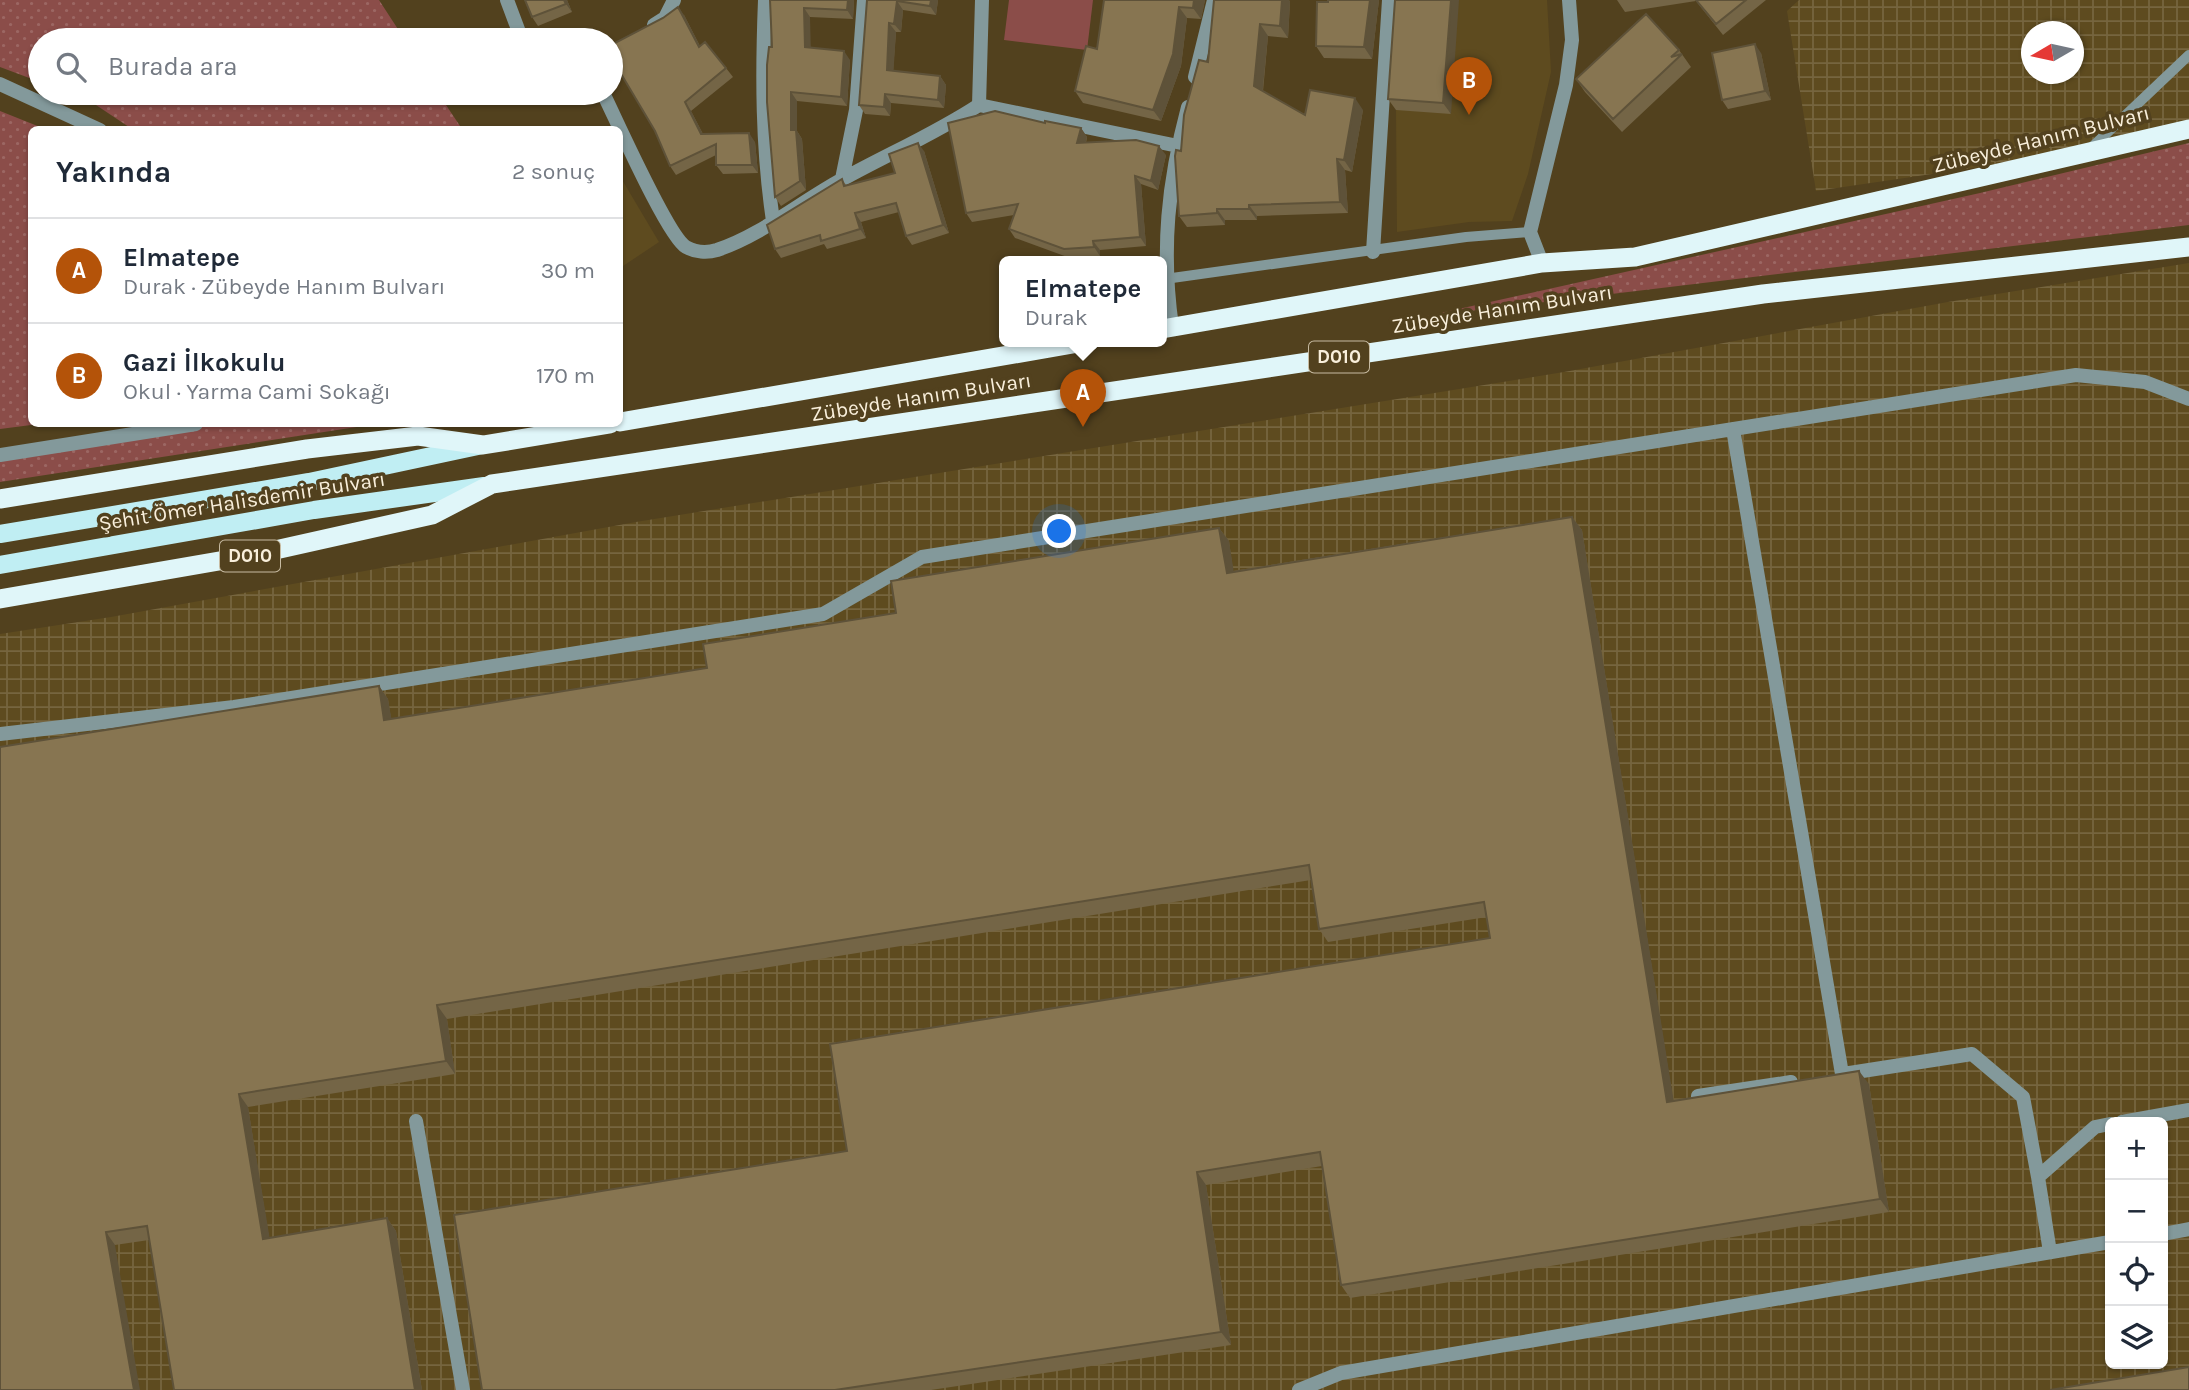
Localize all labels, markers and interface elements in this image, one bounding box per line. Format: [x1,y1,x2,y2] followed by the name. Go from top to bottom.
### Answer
[2021,21,2084,84] north arrow
[28,28,623,105] search box
[52,48,90,86] icon: search
[108,51,238,82] text: Burada ara
[1446,57,1492,115] pin: B
[1930,100,2152,178] street label: Zübeyde Hanım Bulvarı
[56,154,171,190] text: Yakında
[512,158,595,185] text: 2 sonuç
[123,242,240,273] text: Elmatepe
[999,256,1167,347] popup
[72,257,86,284] text: A
[541,257,595,284] text: 30 m
[123,273,445,300] text: Durak · Zübeyde Hanım Bulvarı
[1025,273,1141,304] text: Elmatepe
[1390,280,1614,338] street label: Zübeyde Hanım Bulvarı
[1025,304,1088,331] text: Durak
[1309,342,1369,372] road number: D010
[123,347,286,378] text: Gazi İlkokulu
[72,362,86,389] text: B
[536,362,595,389] text: 170 m
[809,368,1033,426] street label: Zübeyde Hanım Bulvarı
[1060,369,1106,427] pin: A
[123,378,391,405] text: Okul · Yarma Cami Sokağı
[97,466,387,536] street label: Şehit Ömer Halisdemir Bulvarı
[1042,514,1076,548] your location
[220,540,280,572] road number: D010
[2105,1117,2168,1369] map controls
[2105,1117,2168,1180] button: +
[2105,1180,2168,1243] button: −
[2105,1243,2168,1306] button: locate
[2105,1306,2168,1369] button: layers

